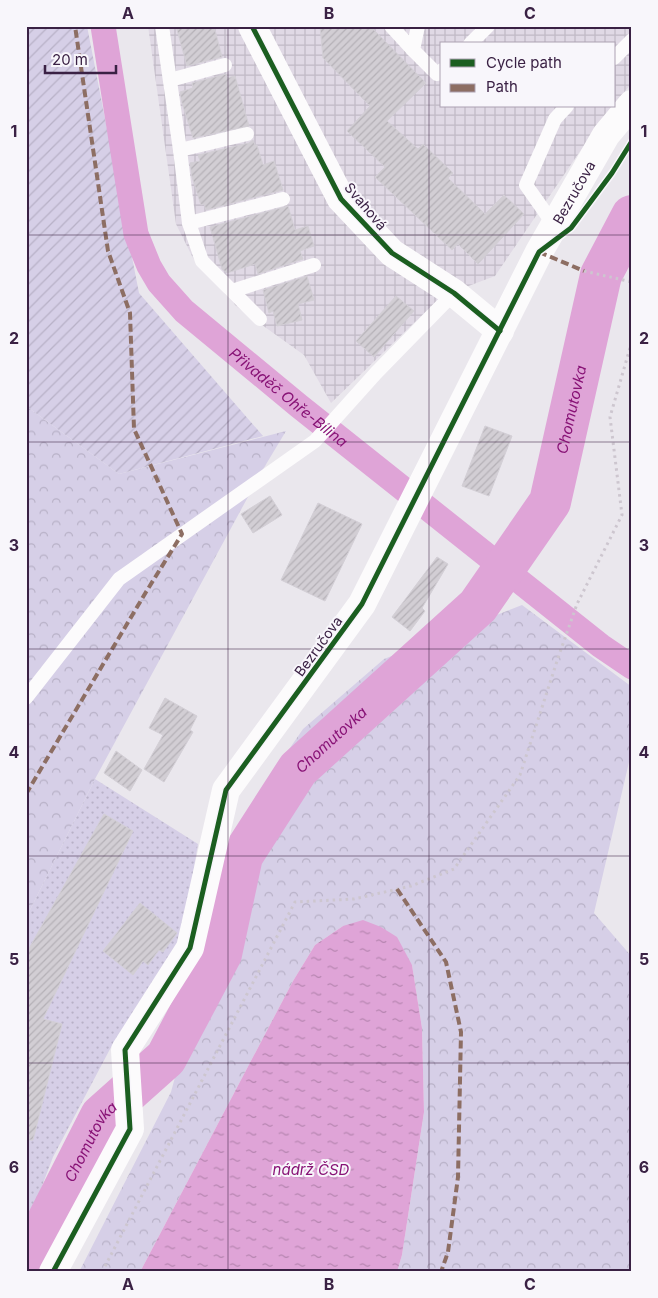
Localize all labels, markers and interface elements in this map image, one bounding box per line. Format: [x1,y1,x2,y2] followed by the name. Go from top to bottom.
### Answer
[122,3,134,23] text: A
[324,3,334,23] text: B
[524,3,536,23] text: C
[45,42,116,74] scale bar
[440,42,616,108] legend
[52,50,88,69] text: 20 m
[486,53,562,72] text: Cycle path
[486,77,518,96] text: Path
[11,121,17,141] text: 1
[641,121,647,141] text: 1
[548,157,598,227] street label: Bezručova
[341,179,391,233] street label: Svahová
[9,328,19,348] text: 2
[639,328,649,348] text: 2
[226,343,352,451] water label: Přivaděč Ohře-Bílina
[552,363,590,455] water label: Chomutovka
[9,535,19,555] text: 3
[639,535,649,555] text: 3
[290,613,346,679] street label: Bezručova
[291,702,371,777] water label: Chomutovka
[9,742,20,762] text: 4
[639,742,650,762] text: 4
[9,949,19,969] text: 5
[639,949,649,969] text: 5
[60,1097,121,1185] water label: Chomutovka
[9,1157,19,1177] text: 6
[639,1157,649,1177] text: 6
[273,1160,350,1179] water label: nádrž ČSD
[122,1274,134,1294] text: A
[324,1274,334,1294] text: B
[524,1274,536,1294] text: C

